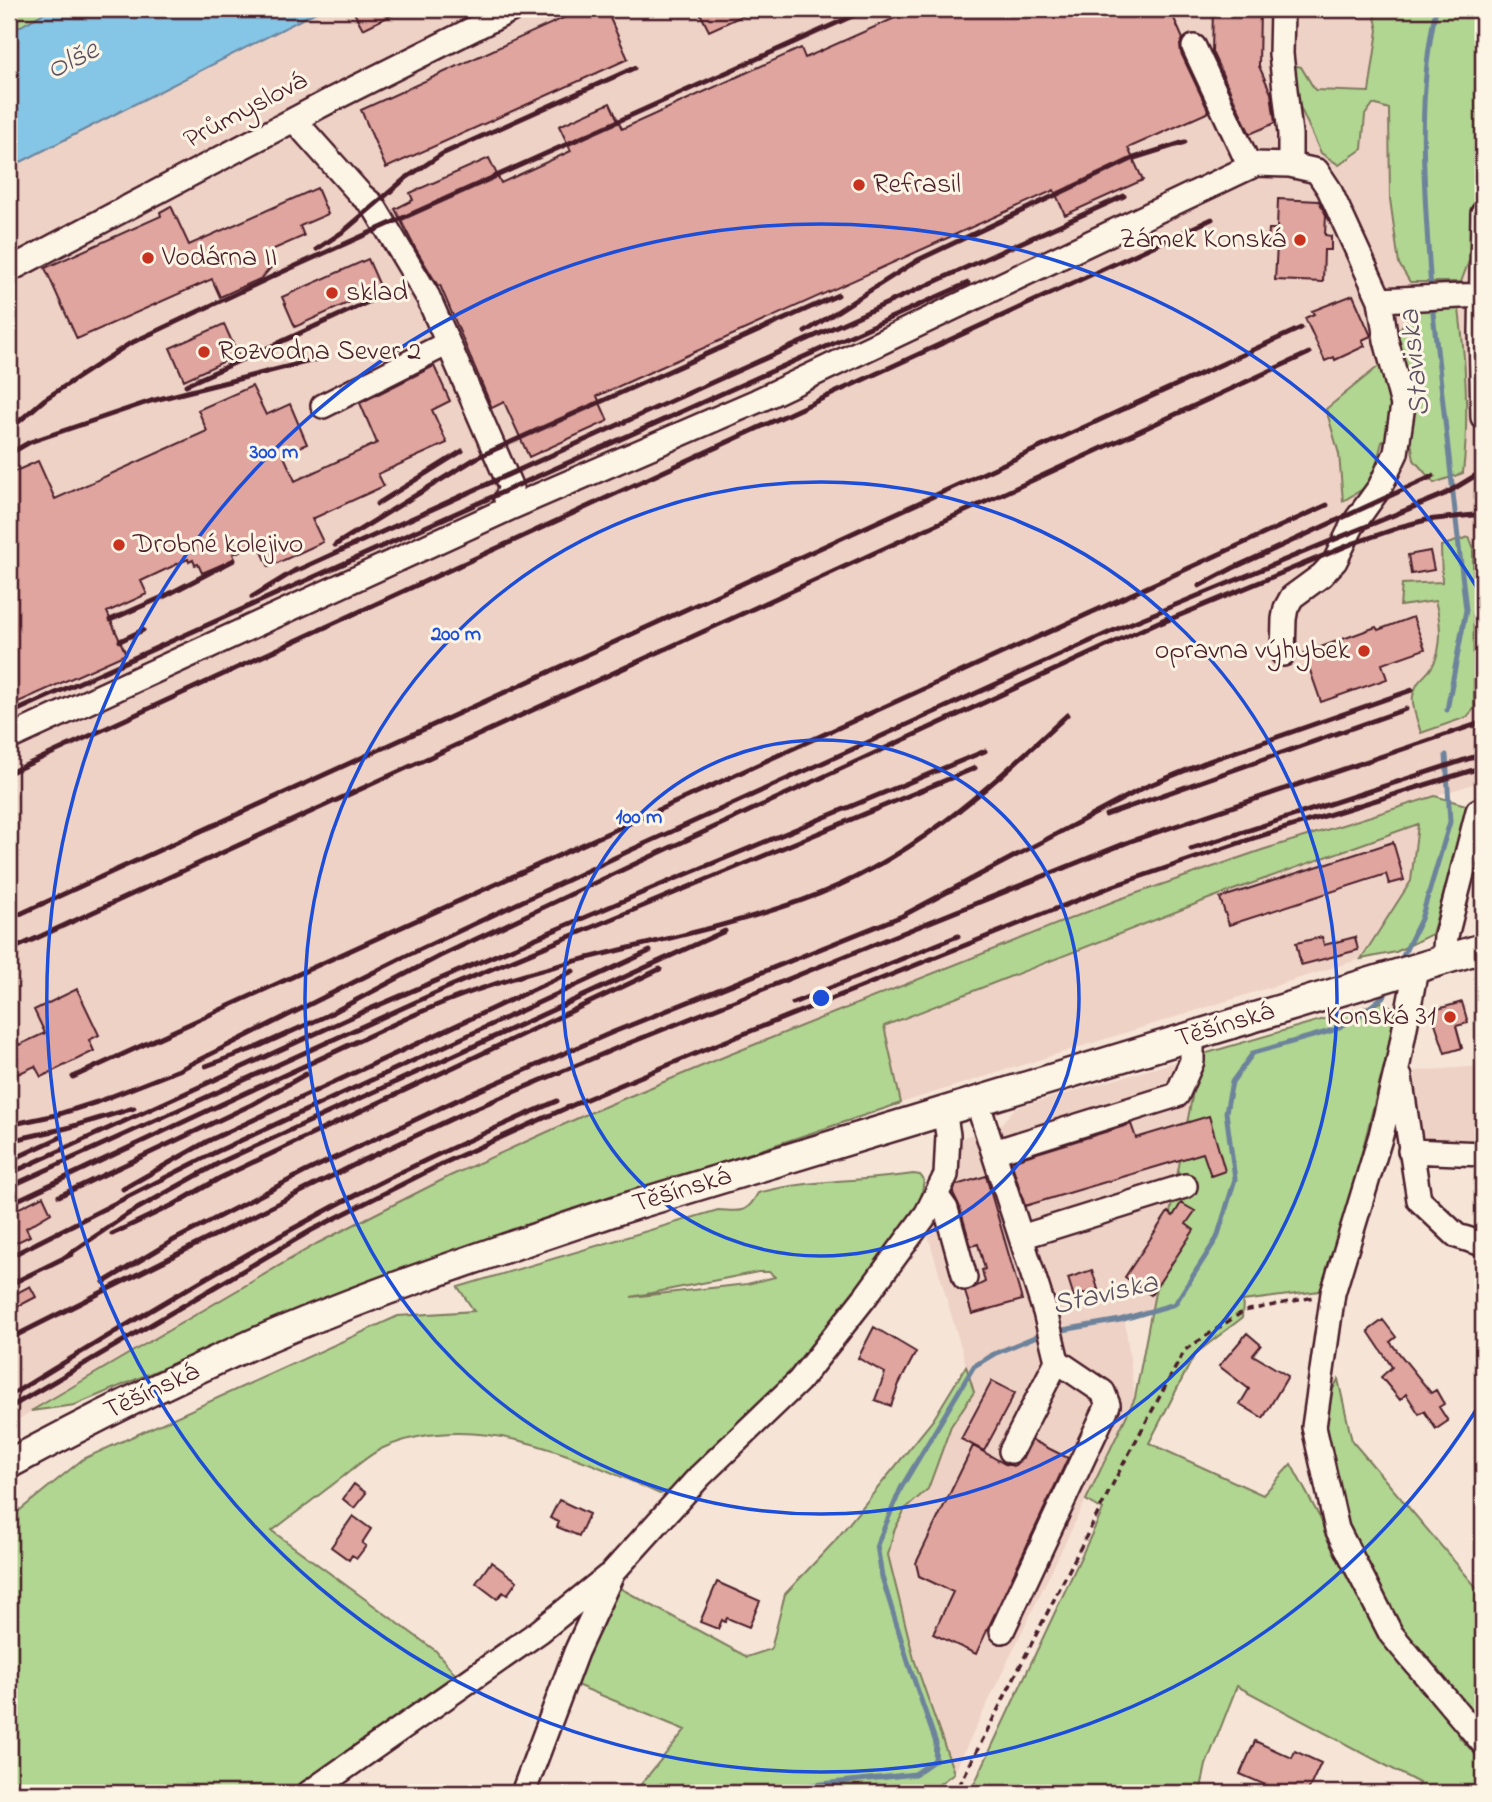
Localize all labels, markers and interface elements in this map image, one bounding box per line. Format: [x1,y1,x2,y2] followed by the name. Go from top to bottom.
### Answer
[39,29,108,93] water label: Olše
[177,61,315,161] street label: Průmyslová
[873,165,961,206] place label: Refrasil
[851,177,867,193] marker: Refrasil
[1120,220,1286,261] place label: Zámek Konská
[1292,232,1308,248] marker: Zámek Konská
[161,238,277,279] place label: Vodárna II
[140,250,156,266] marker: Vodárna II
[346,273,408,314] place label: sklad
[324,285,340,301] marker: sklad
[1388,307,1443,419] water label: Staviska
[218,332,421,373] place label: Rozvodna Sever 2
[196,344,212,360] marker: Rozvodna Sever 2
[249,438,298,468] text: 300 m
[132,525,303,566] place label: Drobné kolejivo
[111,537,127,553] marker: Drobné kolejivo
[430,620,481,650] text: 200 m
[1155,631,1351,672] place label: opravna výhybek
[1356,643,1372,659] marker: opravna výhybek
[616,803,662,833] text: 100 m
[809,986,833,1010] centre of rings
[1171,992,1279,1060] street label: Těšínská
[1326,997,1436,1038] place label: Konská 31
[1442,1009,1458,1025] marker: Konská 31
[628,1157,736,1225] street label: Těšínská
[1048,1261,1163,1328] water label: Staviska
[97,1352,207,1432] street label: Těšínská

